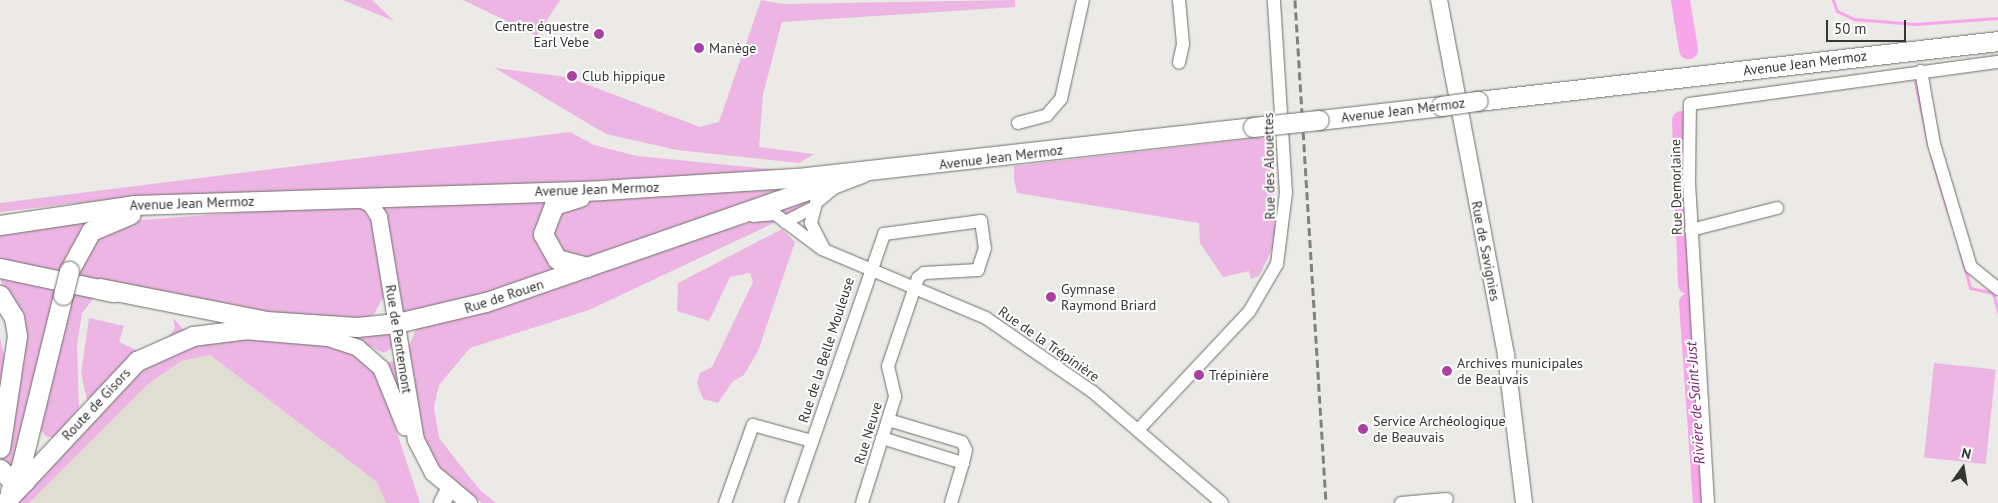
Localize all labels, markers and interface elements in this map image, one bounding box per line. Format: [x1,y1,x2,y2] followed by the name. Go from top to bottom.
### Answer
[1828,10,1908,42] scale bar
[495,18,589,50] place label: Centre équestre Earl Vebe
[1834,19,1867,38] text: 50 m
[593,28,605,40] marker: Centre équestre Earl Vebe
[709,40,756,56] place label: Manège
[693,42,705,54] marker: Manège
[1742,47,1868,79] street label: Avenue Jean Mermoz
[582,68,665,84] place label: Club hippique
[566,70,578,82] marker: Club hippique
[1340,94,1466,126] street label: Avenue Jean Mermoz
[1260,112,1278,220] street label: Rue des Alouettes
[1667,139,1685,235] street label: Rue Demorlaine
[938,141,1064,173] street label: Avenue Jean Mermoz
[534,178,660,200] street label: Avenue Jean Mermoz
[129,192,255,214] street label: Avenue Jean Mermoz
[1468,199,1504,303] street label: Rue de Savignies
[462,275,546,317] street label: Rue de Rouen
[795,275,857,425] street label: Rue de la Belle Mouleuse
[1061,281,1156,314] place label: Gymnase Raymond Briard
[382,283,416,395] street label: Rue de Pentemont
[1045,291,1057,303] marker: Gymnase Raymond Briard
[995,303,1103,385] street label: Rue de la Trépinière
[1682,341,1708,465] water label: Rivière de Saint-Just
[1457,355,1583,388] place label: Archives municipales de Beauvais
[58,364,134,444] street label: Route de Gisors
[1441,365,1453,377] marker: Archives municipales de Beauvais
[1209,367,1269,383] place label: Trépinière
[1193,369,1205,381] marker: Trépinière
[851,400,885,466] street label: Rue Neuve
[1373,413,1506,446] place label: Service Archéologique de Beauvais
[1357,423,1369,435] marker: Service Archéologique de Beauvais
[1938,443,1988,493] north arrow
[1960,444,1973,463] text: N

